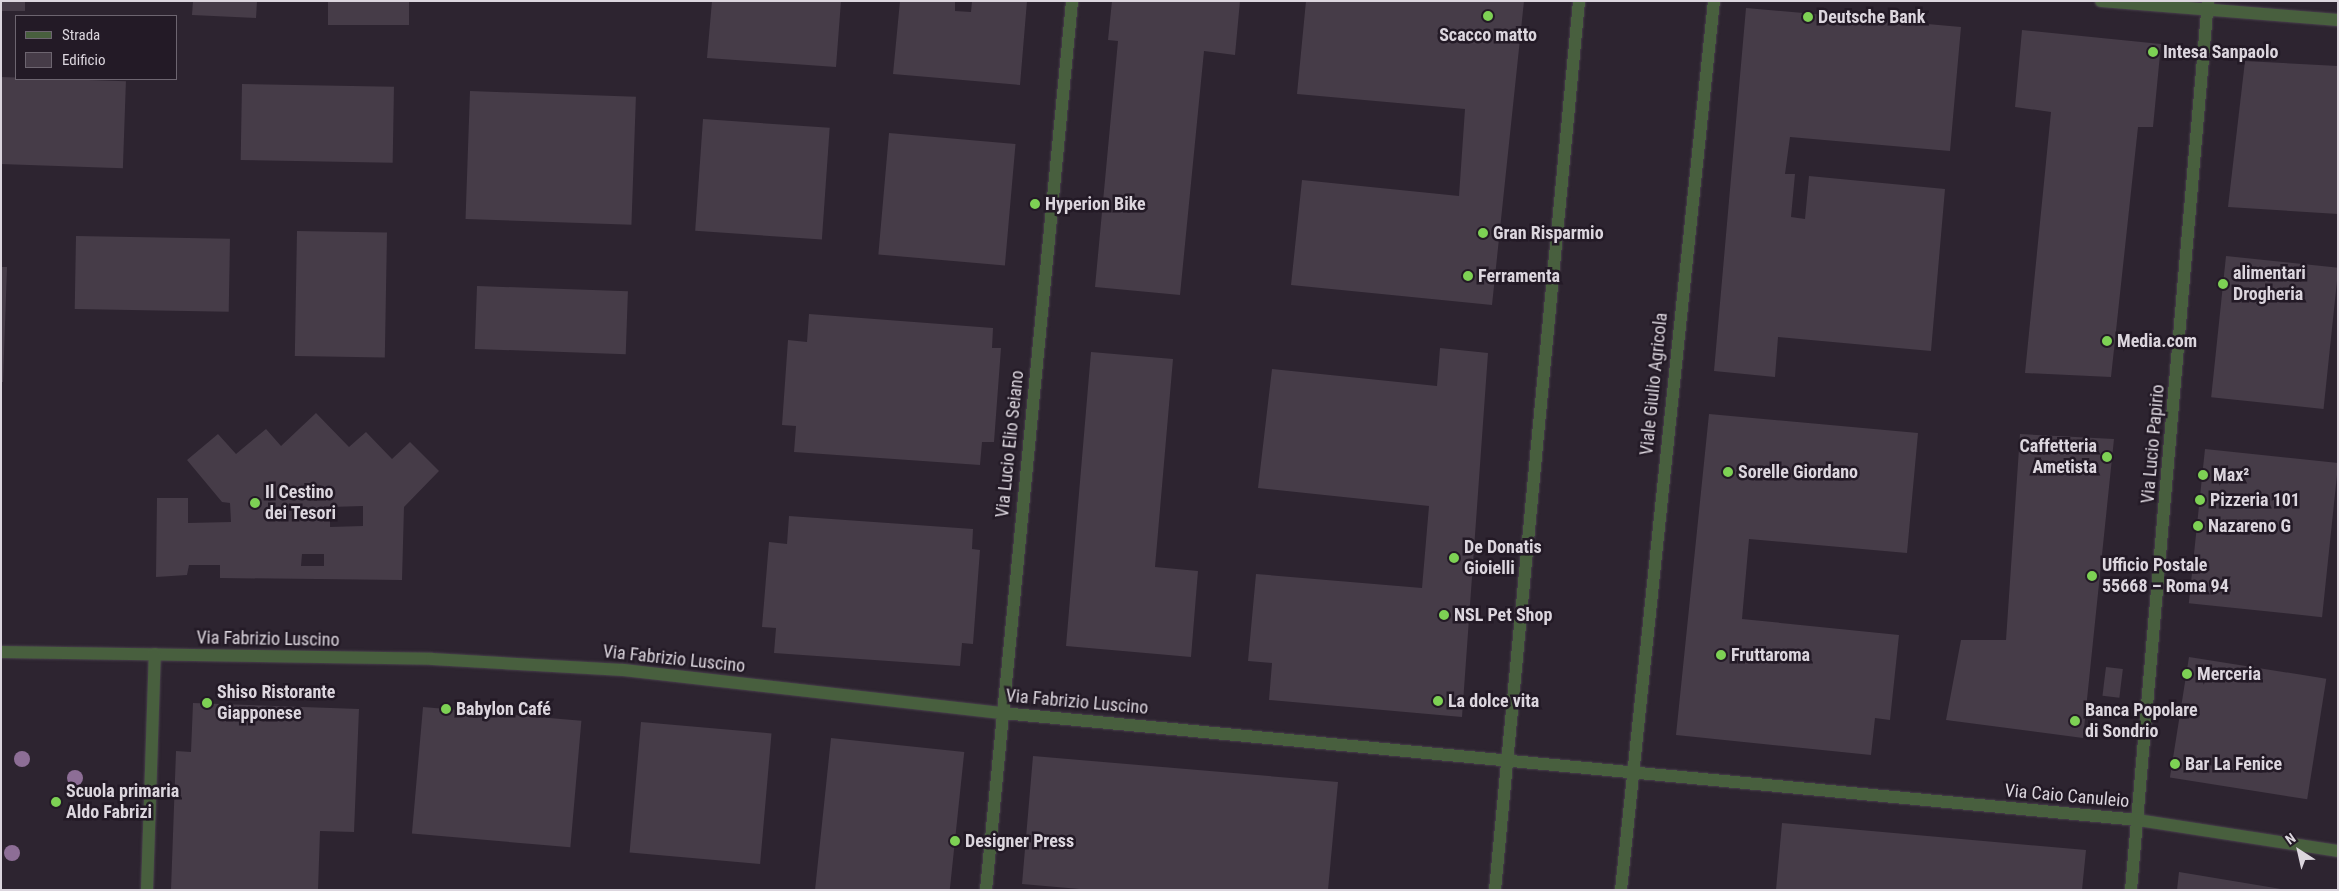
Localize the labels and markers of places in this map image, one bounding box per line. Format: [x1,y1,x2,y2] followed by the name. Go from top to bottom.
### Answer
[1818,6,1925,28] place label: Deutsche Bank
[1482,10,1494,22] marker: Scacco matto
[1802,11,1814,23] marker: Deutsche Bank
[1439,24,1537,46] place label: Scacco matto
[2163,41,2279,63] place label: Intesa Sanpaolo
[2147,46,2159,58] marker: Intesa Sanpaolo
[1045,193,1146,215] place label: Hyperion Bike
[1029,198,1041,210] marker: Hyperion Bike
[1493,222,1604,244] place label: Gran Risparmio
[1477,227,1489,239] marker: Gran Risparmio
[2233,263,2306,306] place label: alimentari Drogheria
[1478,265,1560,287] place label: Ferramenta
[1462,270,1474,282] marker: Ferramenta
[2217,278,2229,290] marker: alimentari Drogheria
[2117,330,2197,352] place label: Media.com
[2101,335,2113,347] marker: Media.com
[2019,436,2097,478] place label: Caffetteria Ametista
[2101,451,2113,463] marker: Caffetteria Ametista
[1738,461,1858,483] place label: Sorelle Giordano
[2213,464,2249,486] place label: Max²
[1722,466,1734,478] marker: Sorelle Giordano
[2197,469,2209,481] marker: Max²
[265,482,336,524] place label: Il Cestino dei Tesori
[2210,489,2300,511] place label: Pizzeria 101
[2194,494,2206,506] marker: Pizzeria 101
[249,497,261,509] marker: Il Cestino dei Tesori
[2208,515,2291,537] place label: Nazareno G
[2192,520,2204,532] marker: Nazareno G
[1464,537,1542,580] place label: De Donatis Gioielli
[1448,552,1460,564] marker: De Donatis Gioielli
[2102,555,2229,598] place label: Ufficio Postale 55668 – Roma 94
[2086,570,2098,582] marker: Ufficio Postale 55668 – Roma 94
[1454,604,1552,626] place label: NSL Pet Shop
[1438,609,1450,621] marker: NSL Pet Shop
[1731,644,1810,666] place label: Fruttaroma
[1715,649,1727,661] marker: Fruttaroma
[2197,663,2261,685] place label: Merceria
[2181,668,2193,680] marker: Merceria
[217,682,335,724] place label: Shiso Ristorante Giapponese
[1448,690,1539,712] place label: La dolce vita
[1432,695,1444,707] marker: La dolce vita
[201,697,213,709] marker: Shiso Ristorante Giapponese
[456,698,551,720] place label: Babylon Café
[2085,700,2198,742] place label: Banca Popolare di Sondrio
[440,703,452,715] marker: Babylon Café
[2069,715,2081,727] marker: Banca Popolare di Sondrio
[2185,753,2282,775] place label: Bar La Fenice
[2169,758,2181,770] marker: Bar La Fenice
[66,781,179,824] place label: Scuola primaria Aldo Fabrizi
[50,796,62,808] marker: Scuola primaria Aldo Fabrizi
[965,830,1074,852] place label: Designer Press
[949,835,961,847] marker: Designer Press

